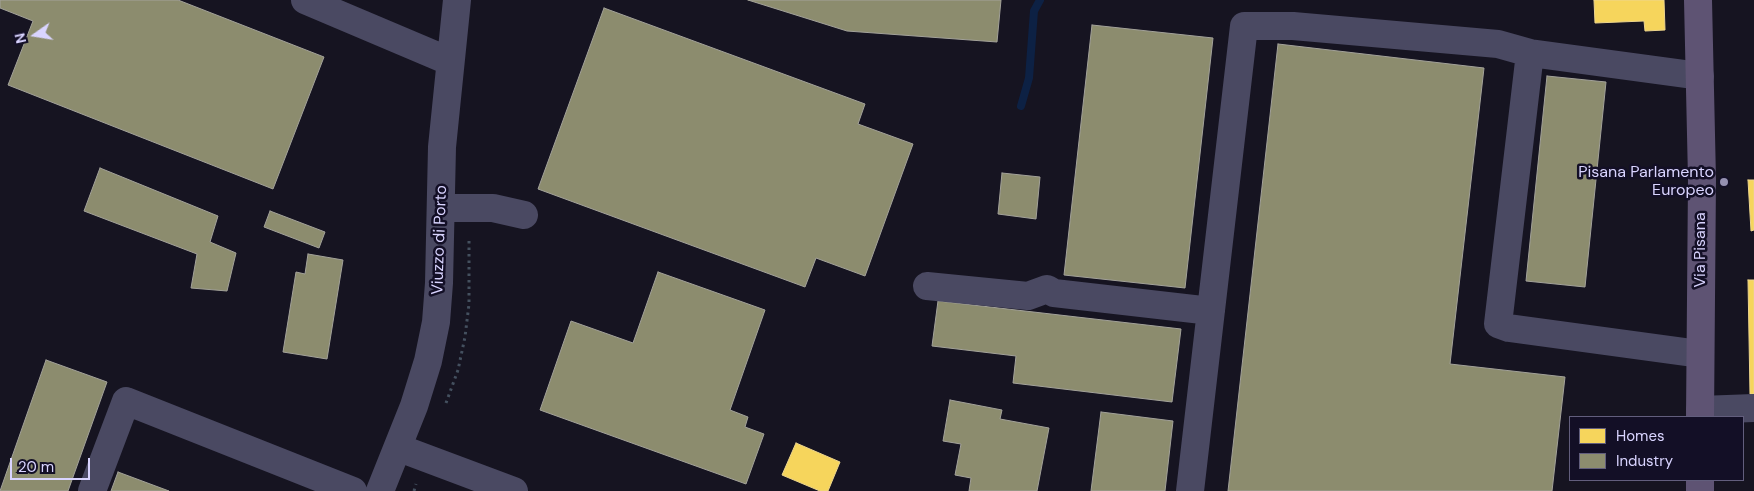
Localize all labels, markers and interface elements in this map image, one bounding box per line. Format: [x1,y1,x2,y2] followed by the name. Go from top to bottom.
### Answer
[10,10,60,60] north arrow
[10,31,30,45] text: N
[1578,163,1714,201] place label: Pisana Parlamento Europeo
[1718,176,1730,188] marker: Pisana Parlamento Europeo
[428,185,452,295] street label: Viuzzo di Porto
[1691,212,1711,288] street label: Via Pisana
[1569,416,1744,481] legend
[1616,426,1665,446] text: Homes
[12,448,92,480] scale bar
[1616,451,1673,471] text: Industry
[18,457,54,477] text: 20 m

